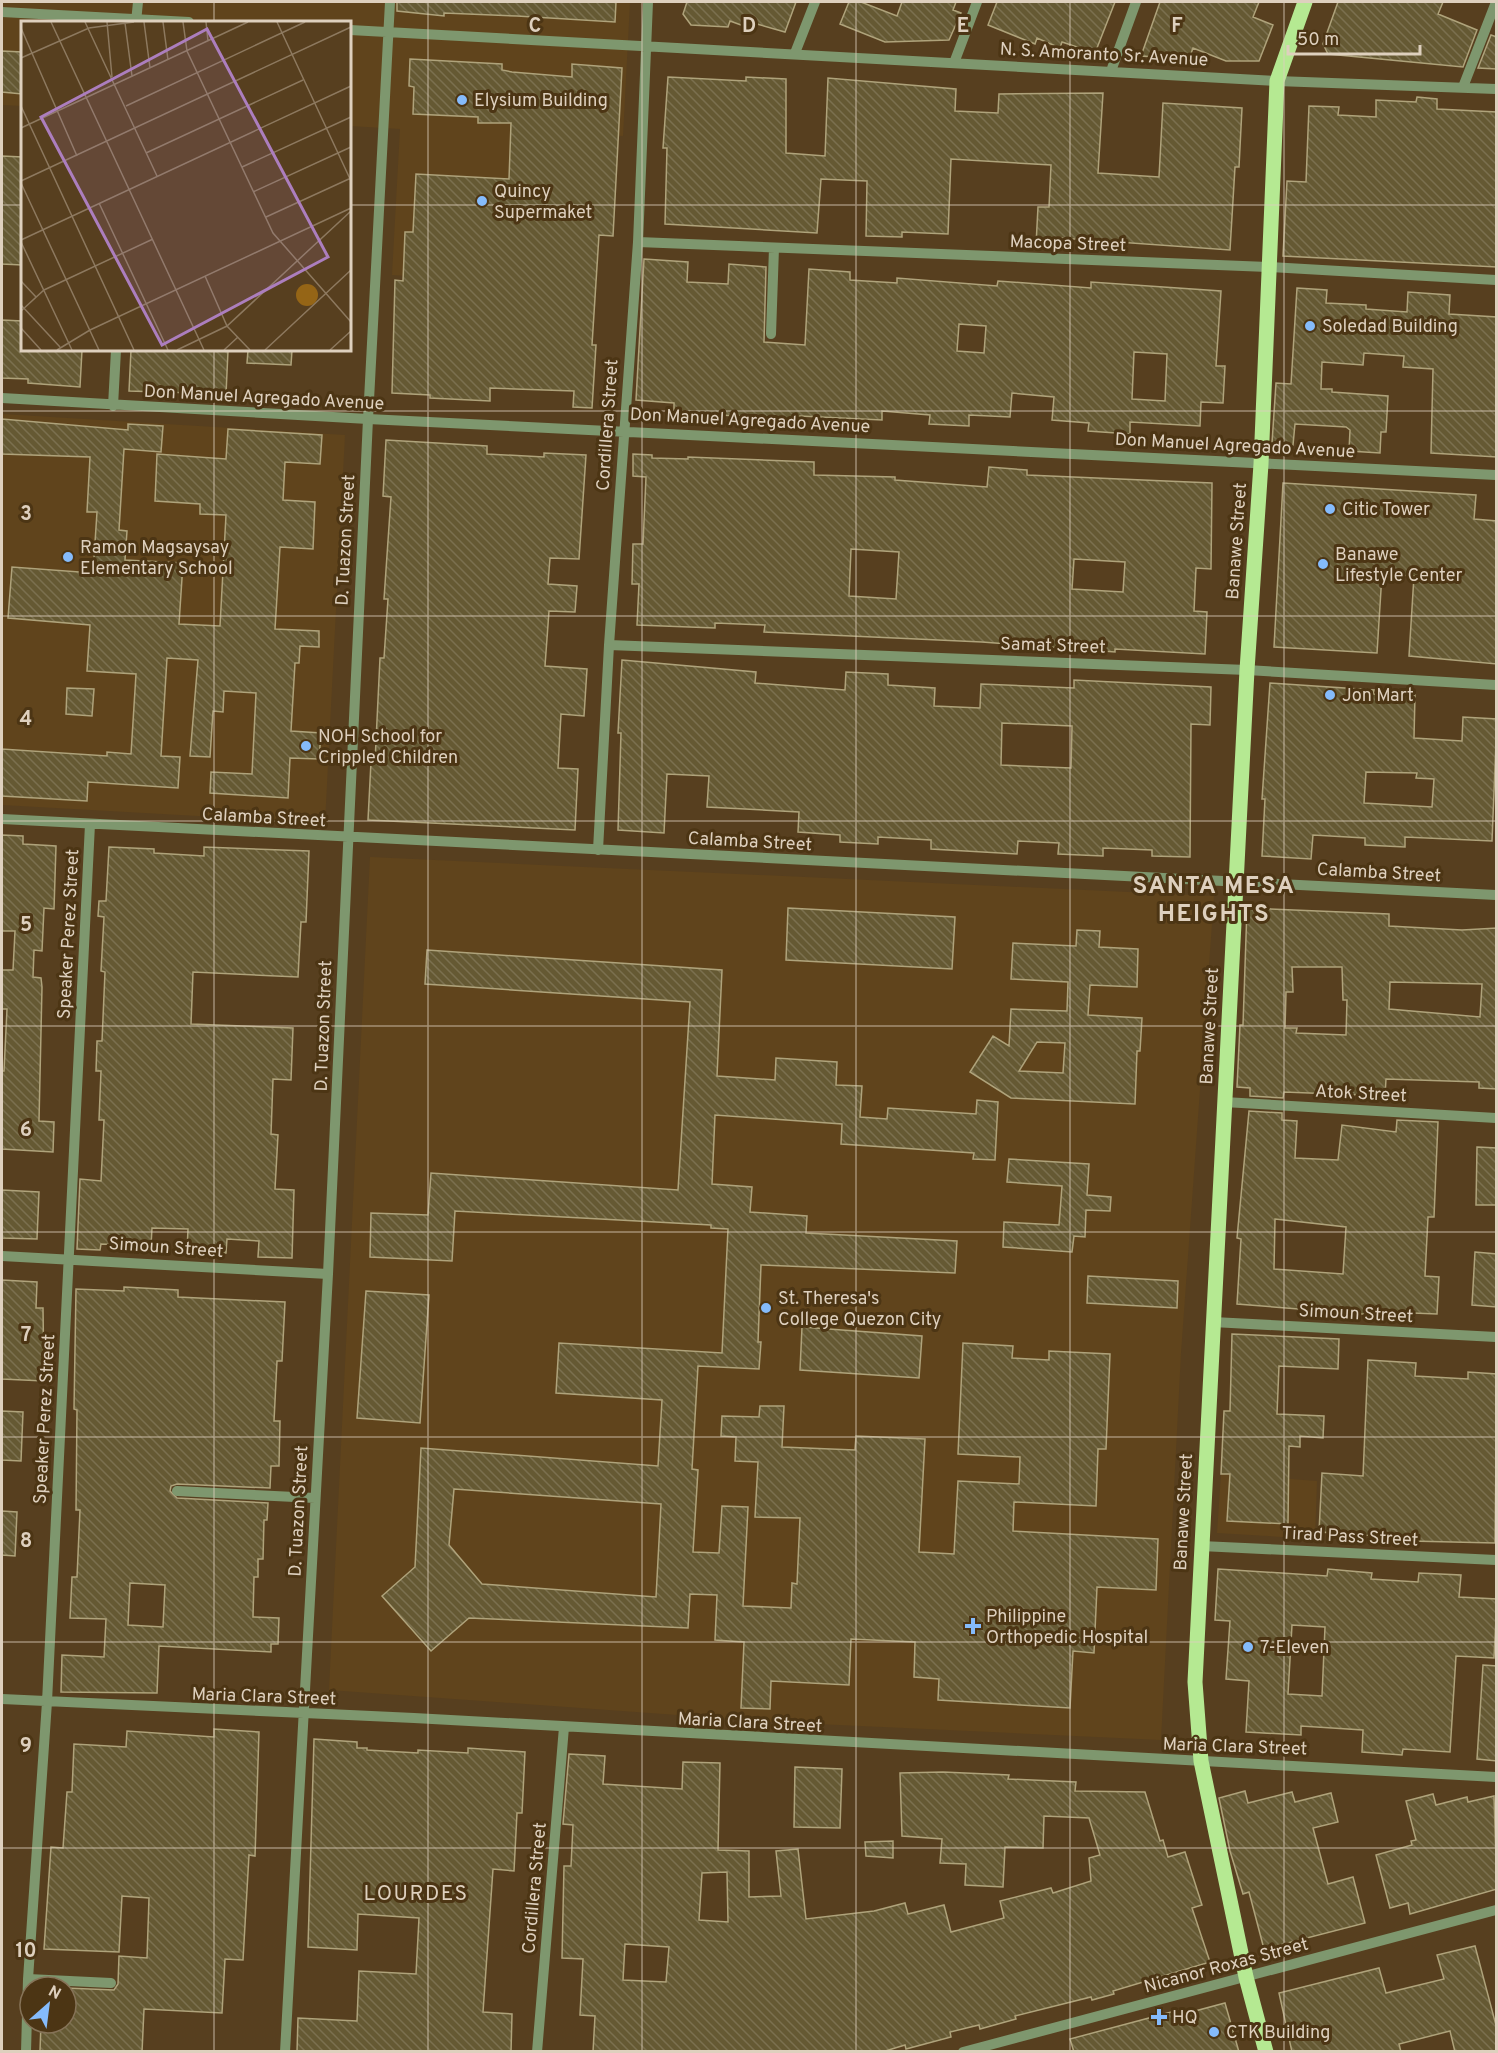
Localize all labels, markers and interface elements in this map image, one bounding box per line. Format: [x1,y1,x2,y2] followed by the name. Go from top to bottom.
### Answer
[529,14,541,40] text: C
[742,14,756,40] text: D
[957,14,969,40] text: E
[1171,14,1183,40] text: F
[1288,18,1420,56] scale bar
[21,21,351,351] inset map
[1297,29,1339,52] text: 50 m
[999,39,1209,72] street label: N. S. Amoranto Sr. Avenue
[474,90,608,113] place label: Elysium Building
[455,93,469,107] marker: Elysium Building
[494,181,592,225] place label: Quincy Supermaket
[475,194,489,208] marker: Quincy Supermaket
[1009,231,1127,258] street label: Macopa Street
[1322,316,1458,339] place label: Soledad Building
[1303,319,1317,333] marker: Soledad Building
[592,358,625,492] street label: Cordillera Street
[143,381,385,416] street label: Don Manuel Agregado Avenue
[629,404,871,439] street label: Don Manuel Agregado Avenue
[1114,429,1356,464] street label: Don Manuel Agregado Avenue
[332,474,361,606] street label: D. Tuazon Street
[1222,482,1253,600] street label: Banawe Street
[1342,499,1430,522] place label: Citic Tower
[20,502,32,528] text: 3
[1323,502,1337,516] marker: Citic Tower
[80,537,233,581] place label: Ramon Magsaysay Elementary School
[1335,544,1463,588] place label: Banawe Lifestyle Center
[61,550,75,564] marker: Ramon Magsaysay Elementary School
[1316,557,1330,571] marker: Banawe Lifestyle Center
[1000,633,1106,660] street label: Samat Street
[1342,685,1414,708] place label: Jon Mart
[1323,688,1337,702] marker: Jon Mart
[20,707,32,733] text: 4
[318,726,458,770] place label: NOH School for Crippled Children
[299,739,313,753] marker: NOH School for Crippled Children
[201,804,327,833] street label: Calamba Street
[687,828,813,857] street label: Calamba Street
[54,848,85,1020] street label: Speaker Perez Street
[1316,859,1442,888] street label: Calamba Street
[1133,872,1295,930] district label: SANTA MESA HEIGHTS
[20,913,32,939] text: 5
[311,960,338,1092] street label: D. Tuazon Street
[1196,967,1225,1085] street label: Banawe Street
[1314,1081,1407,1108] street label: Atok Street
[20,1118,32,1144] text: 6
[108,1233,224,1264] street label: Simoun Street
[778,1288,941,1332] place label: St. Theresa's College Quezon City
[1298,1300,1414,1329] street label: Simoun Street
[759,1301,773,1315] marker: St. Theresa's College Quezon City
[21,1323,31,1349] text: 7
[30,1333,61,1505] street label: Speaker Perez Street
[285,1445,314,1577] street label: D. Tuazon Street
[1170,1453,1199,1571] street label: Banawe Street
[1281,1522,1419,1553] street label: Tirad Pass Street
[20,1529,32,1555] text: 8
[986,1606,1148,1650] place label: Philippine Orthopedic Hospital
[964,1617,982,1635] marker: Philippine Orthopedic Hospital
[1260,1637,1329,1660] place label: 7-Eleven
[1241,1640,1255,1654] marker: 7-Eleven
[191,1683,337,1712] street label: Maria Clara Street
[677,1708,823,1739] street label: Maria Clara Street
[1162,1733,1308,1762] street label: Maria Clara Street
[20,1734,32,1760] text: 9
[518,1821,553,1955] street label: Cordillera Street
[363,1881,469,1908] district label: LOURDES
[1142,1933,1311,1999] street label: Nicanor Roxas Street
[15,1939,37,1965] text: 10
[18,1975,78,2035] north arrow
[44,1982,64,2005] text: N
[1172,2007,1198,2030] place label: HQ
[1150,2008,1168,2026] marker: HQ
[1226,2022,1330,2045] place label: CTK Building
[1207,2025,1221,2039] marker: CTK Building

